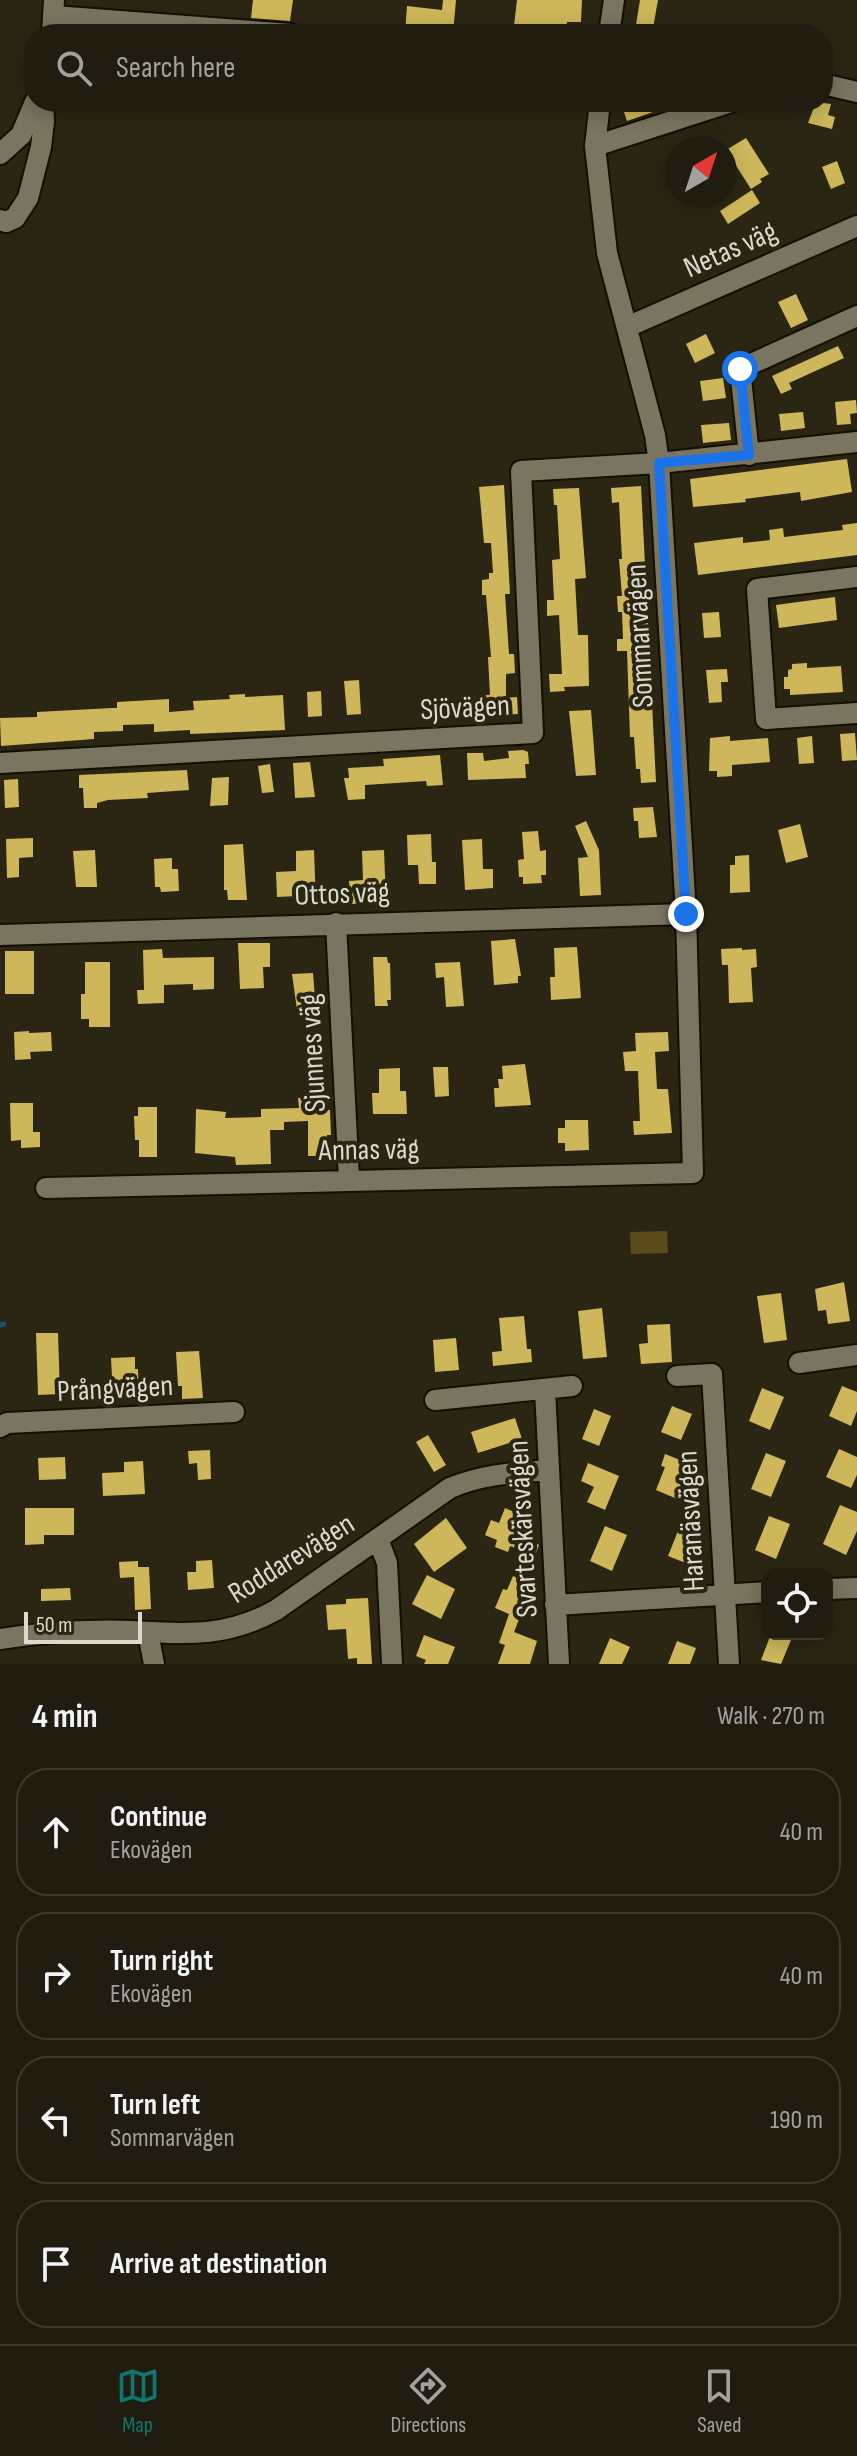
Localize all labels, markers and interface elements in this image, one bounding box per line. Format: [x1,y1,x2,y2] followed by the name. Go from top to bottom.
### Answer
[24,24,833,112] search box
[52,46,96,90] icon: search
[116,50,235,86] text: Search here
[665,136,737,208] north arrow
[678,214,783,286] street label: Netas väg
[722,351,758,387] route start
[618,563,662,709] street label: Sommarvägen
[419,688,511,728] street label: Sjövägen
[294,874,390,914] street label: Ottos väg
[668,896,704,932] route end
[292,993,334,1113] street label: Sjunnes väg
[317,1131,420,1169] street label: Annas väg
[56,1368,174,1410] street label: Prångvägen
[500,1439,546,1619] street label: Svarteskärsvägen
[669,1450,713,1592] street label: Haranäsvägen
[222,1506,361,1612] street label: Roddarevägen
[761,1568,833,1640] map controls
[761,1568,833,1640] button: locate
[24,1608,142,1644] scale bar
[36,1612,72,1639] text: 50 m
[32,1696,98,1737] text: 4 min
[717,1701,825,1732] text: Walk · 270 m
[110,1799,207,1835] text: Continue
[34,1810,78,1854] icon: ahead
[780,1817,823,1848] text: 40 m
[110,1835,192,1866] text: Ekovägen
[110,1943,213,1979] text: Turn right
[34,1954,78,1998] icon: right
[780,1961,823,1992] text: 40 m
[110,1979,192,2010] text: Ekovägen
[110,2087,200,2123] text: Turn left
[34,2098,78,2142] icon: left
[770,2105,823,2136] text: 190 m
[110,2123,235,2154] text: Sommarvägen
[34,2242,78,2286] icon: arrive
[110,2246,327,2282] text: Arrive at destination
[116,2364,160,2439] tab: Map
[391,2364,466,2439] tab: Directions
[697,2364,741,2439] tab: Saved

